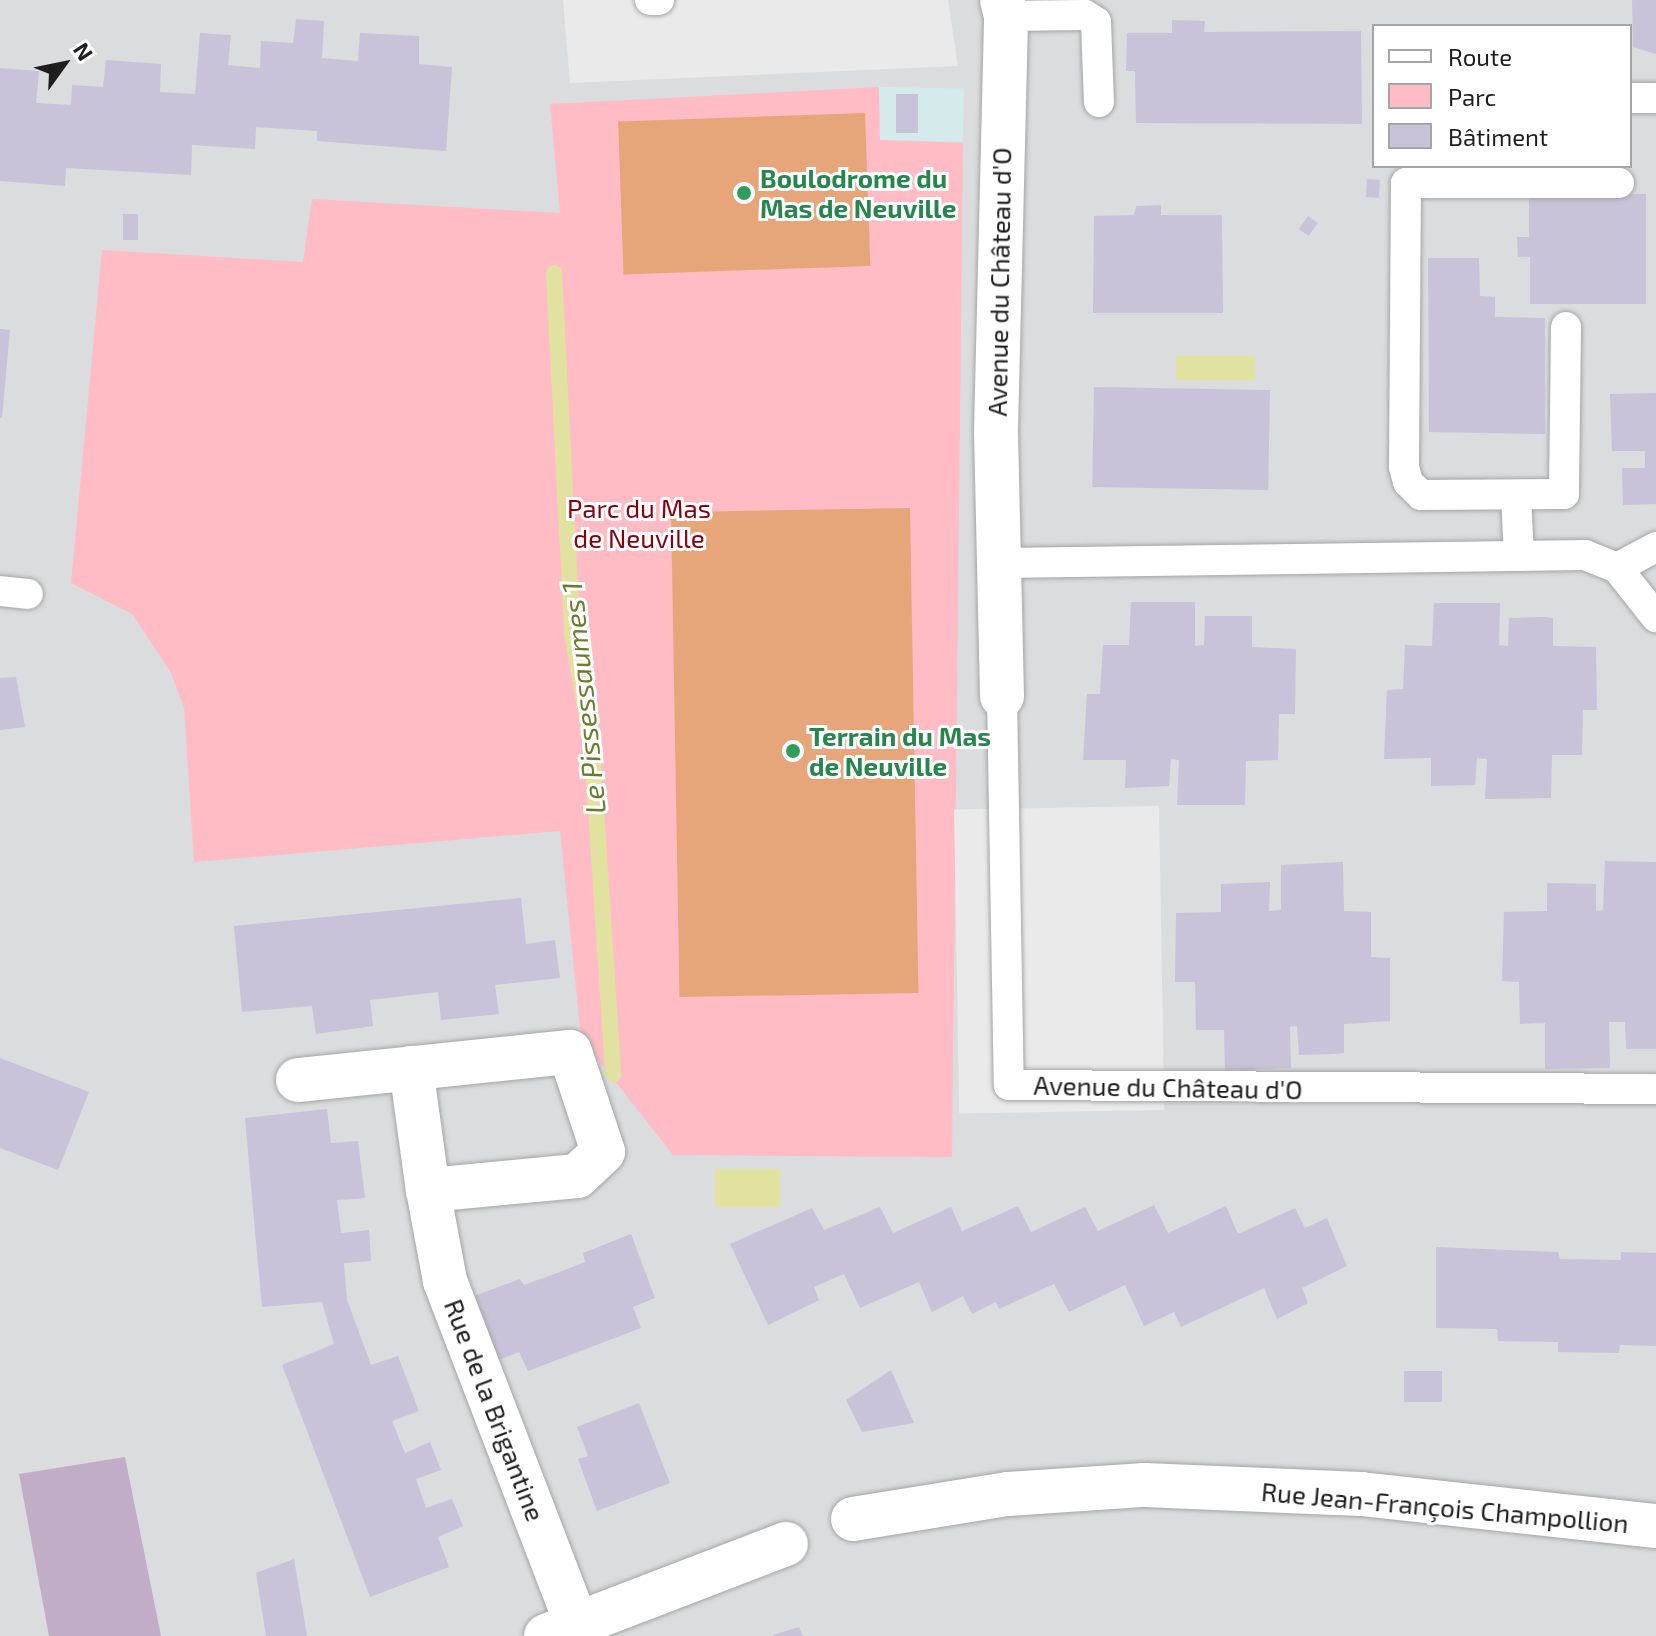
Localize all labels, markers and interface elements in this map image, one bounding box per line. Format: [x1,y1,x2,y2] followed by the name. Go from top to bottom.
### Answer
[24,24,104,104] north arrow
[1372,24,1632,168] legend
[69,37,99,65] text: N
[1448,42,1512,71] text: Route
[1448,82,1496,111] text: Parc
[1448,122,1548,151] text: Bâtiment
[981,147,1017,417] street label: Avenue du Château d'O
[760,162,956,224] place label: Boulodrome du Mas de Neuville
[735,184,753,202] marker: Boulodrome du Mas de Neuville
[567,492,711,554] park label: Parc du Mas de Neuville
[554,580,612,816] water label: Le Pissessaumes 1
[809,720,991,782] place label: Terrain du Mas de Neuville
[784,742,802,760] marker: Terrain du Mas de Neuville
[1033,1069,1303,1105] street label: Avenue du Château d'O
[438,1295,552,1525] street label: Rue de la Brigantine
[1260,1475,1630,1539] street label: Rue Jean-François Champollion

